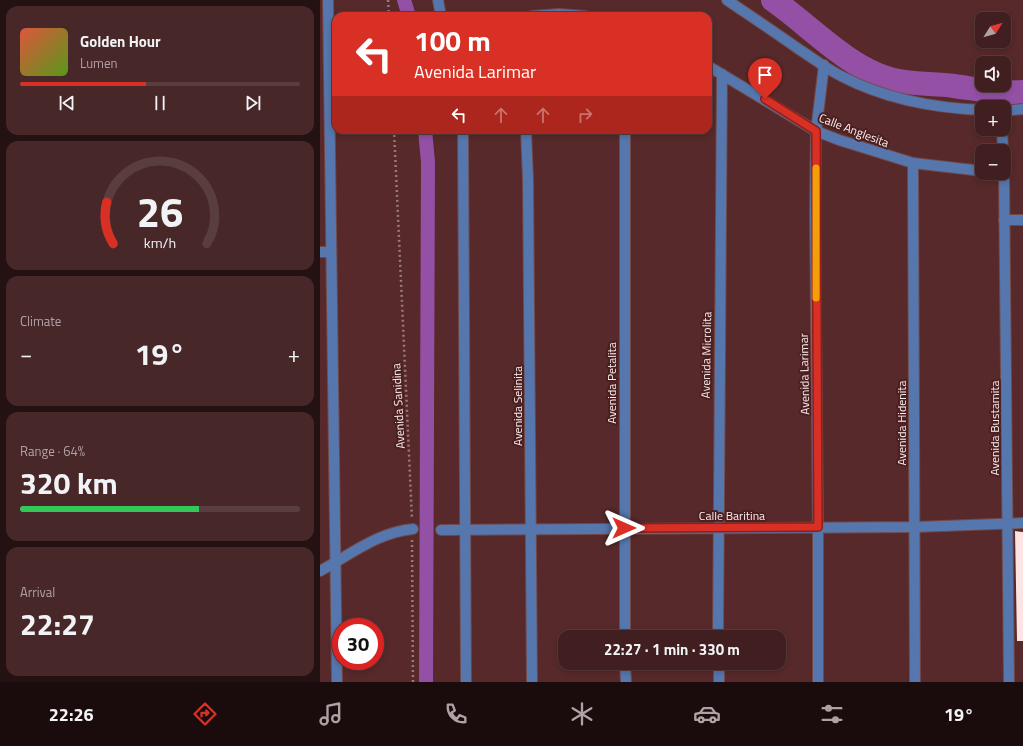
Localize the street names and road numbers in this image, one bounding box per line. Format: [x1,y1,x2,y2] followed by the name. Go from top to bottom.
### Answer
[816,108,892,152] street label: Calle Anglesita
[696,312,716,398] street label: Avenida Microlita
[794,333,814,415] street label: Avenida Larimar
[602,342,621,424] street label: Avenida Petalita
[386,363,410,449] street label: Avenida Sanidina
[508,366,527,446] street label: Avenida Selinita
[892,380,911,466] street label: Avenida Hidenita
[985,380,1004,476] street label: Avenida Bustamita
[699,506,765,525] street label: Calle Baritina

